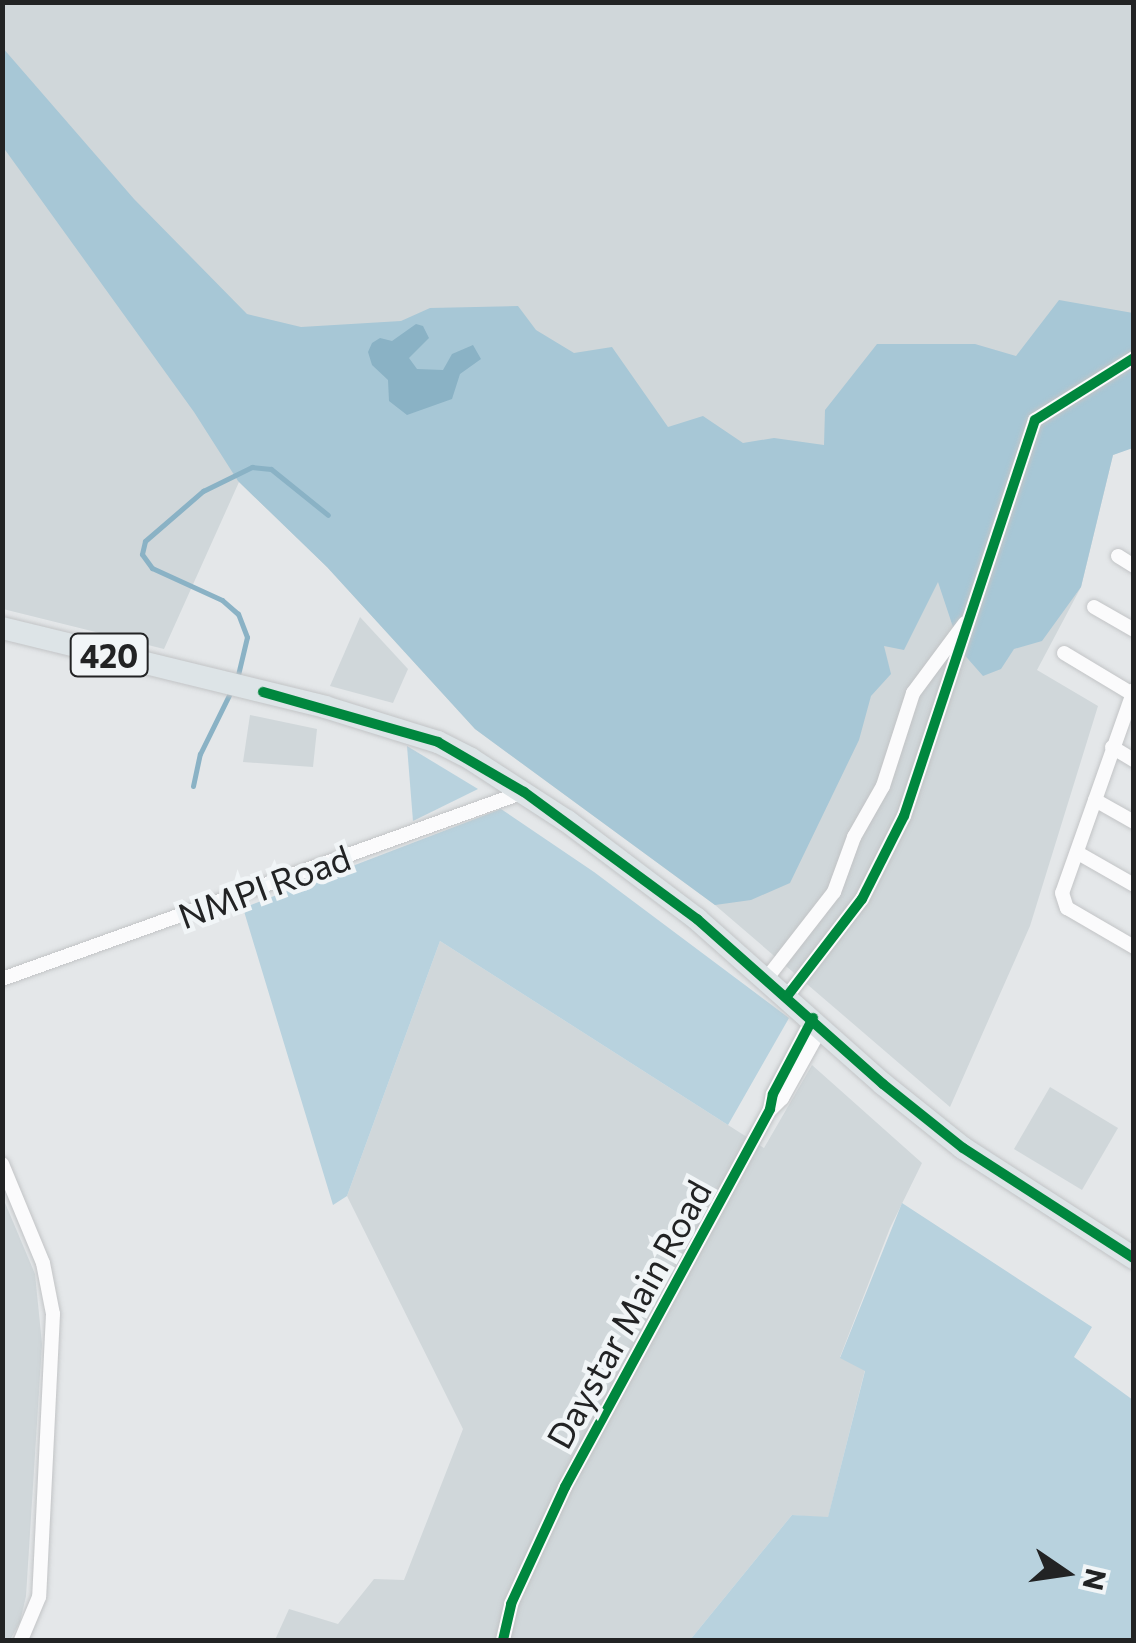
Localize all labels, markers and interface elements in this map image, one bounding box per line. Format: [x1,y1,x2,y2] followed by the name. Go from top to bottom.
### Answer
[69,628,149,682] road number: 420
[172,835,356,937] street label: NMPI Road
[537,1173,719,1455] street label: Daystar Main Road
[1016,1523,1116,1623] north arrow
[1076,1566,1114,1594] text: N

